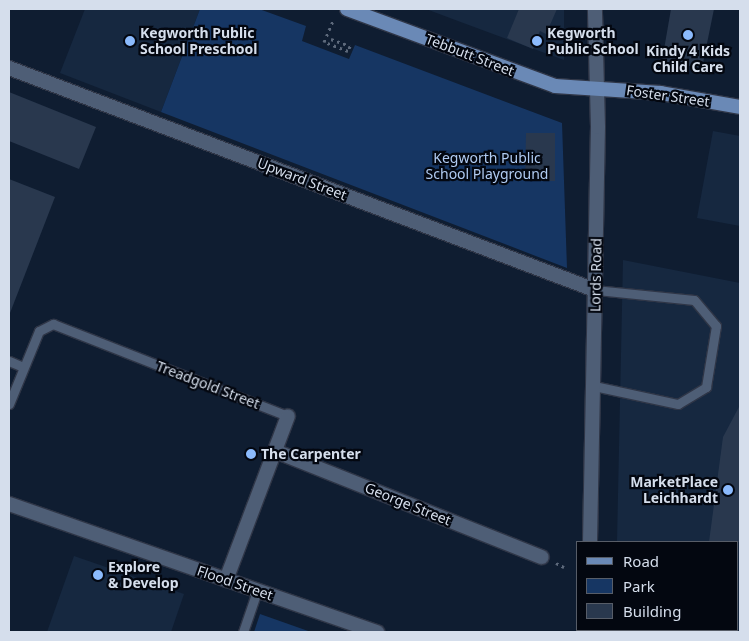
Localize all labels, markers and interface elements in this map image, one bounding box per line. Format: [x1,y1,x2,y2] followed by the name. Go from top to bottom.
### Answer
[140,25,257,58] place label: Kegworth Public School Preschool
[547,25,639,58] place label: Kegworth Public School
[682,29,694,41] marker: Kindy 4 Kids Child Care
[423,30,517,80] street label: Tebbutt Street
[124,35,136,47] marker: Kegworth Public School Preschool
[531,35,543,47] marker: Kegworth Public School
[646,43,730,75] place label: Kindy 4 Kids Child Care
[625,82,711,110] street label: Foster Street
[426,150,548,182] park label: Kegworth Public School Playground
[255,154,349,204] street label: Upward Street
[587,238,605,312] street label: Lords Road
[154,358,262,412] street label: Treadgold Street
[261,446,361,462] place label: The Carpenter
[245,448,257,460] marker: The Carpenter
[630,474,718,507] place label: MarketPlace Leichhardt
[362,479,454,529] street label: George Street
[722,484,734,496] marker: MarketPlace Leichhardt
[576,541,739,631] legend
[623,551,659,571] text: Road
[108,559,179,592] place label: Explore & Develop
[195,562,275,604] street label: Flood Street
[92,569,104,581] marker: Explore & Develop
[623,576,655,596] text: Park
[623,601,681,621] text: Building

